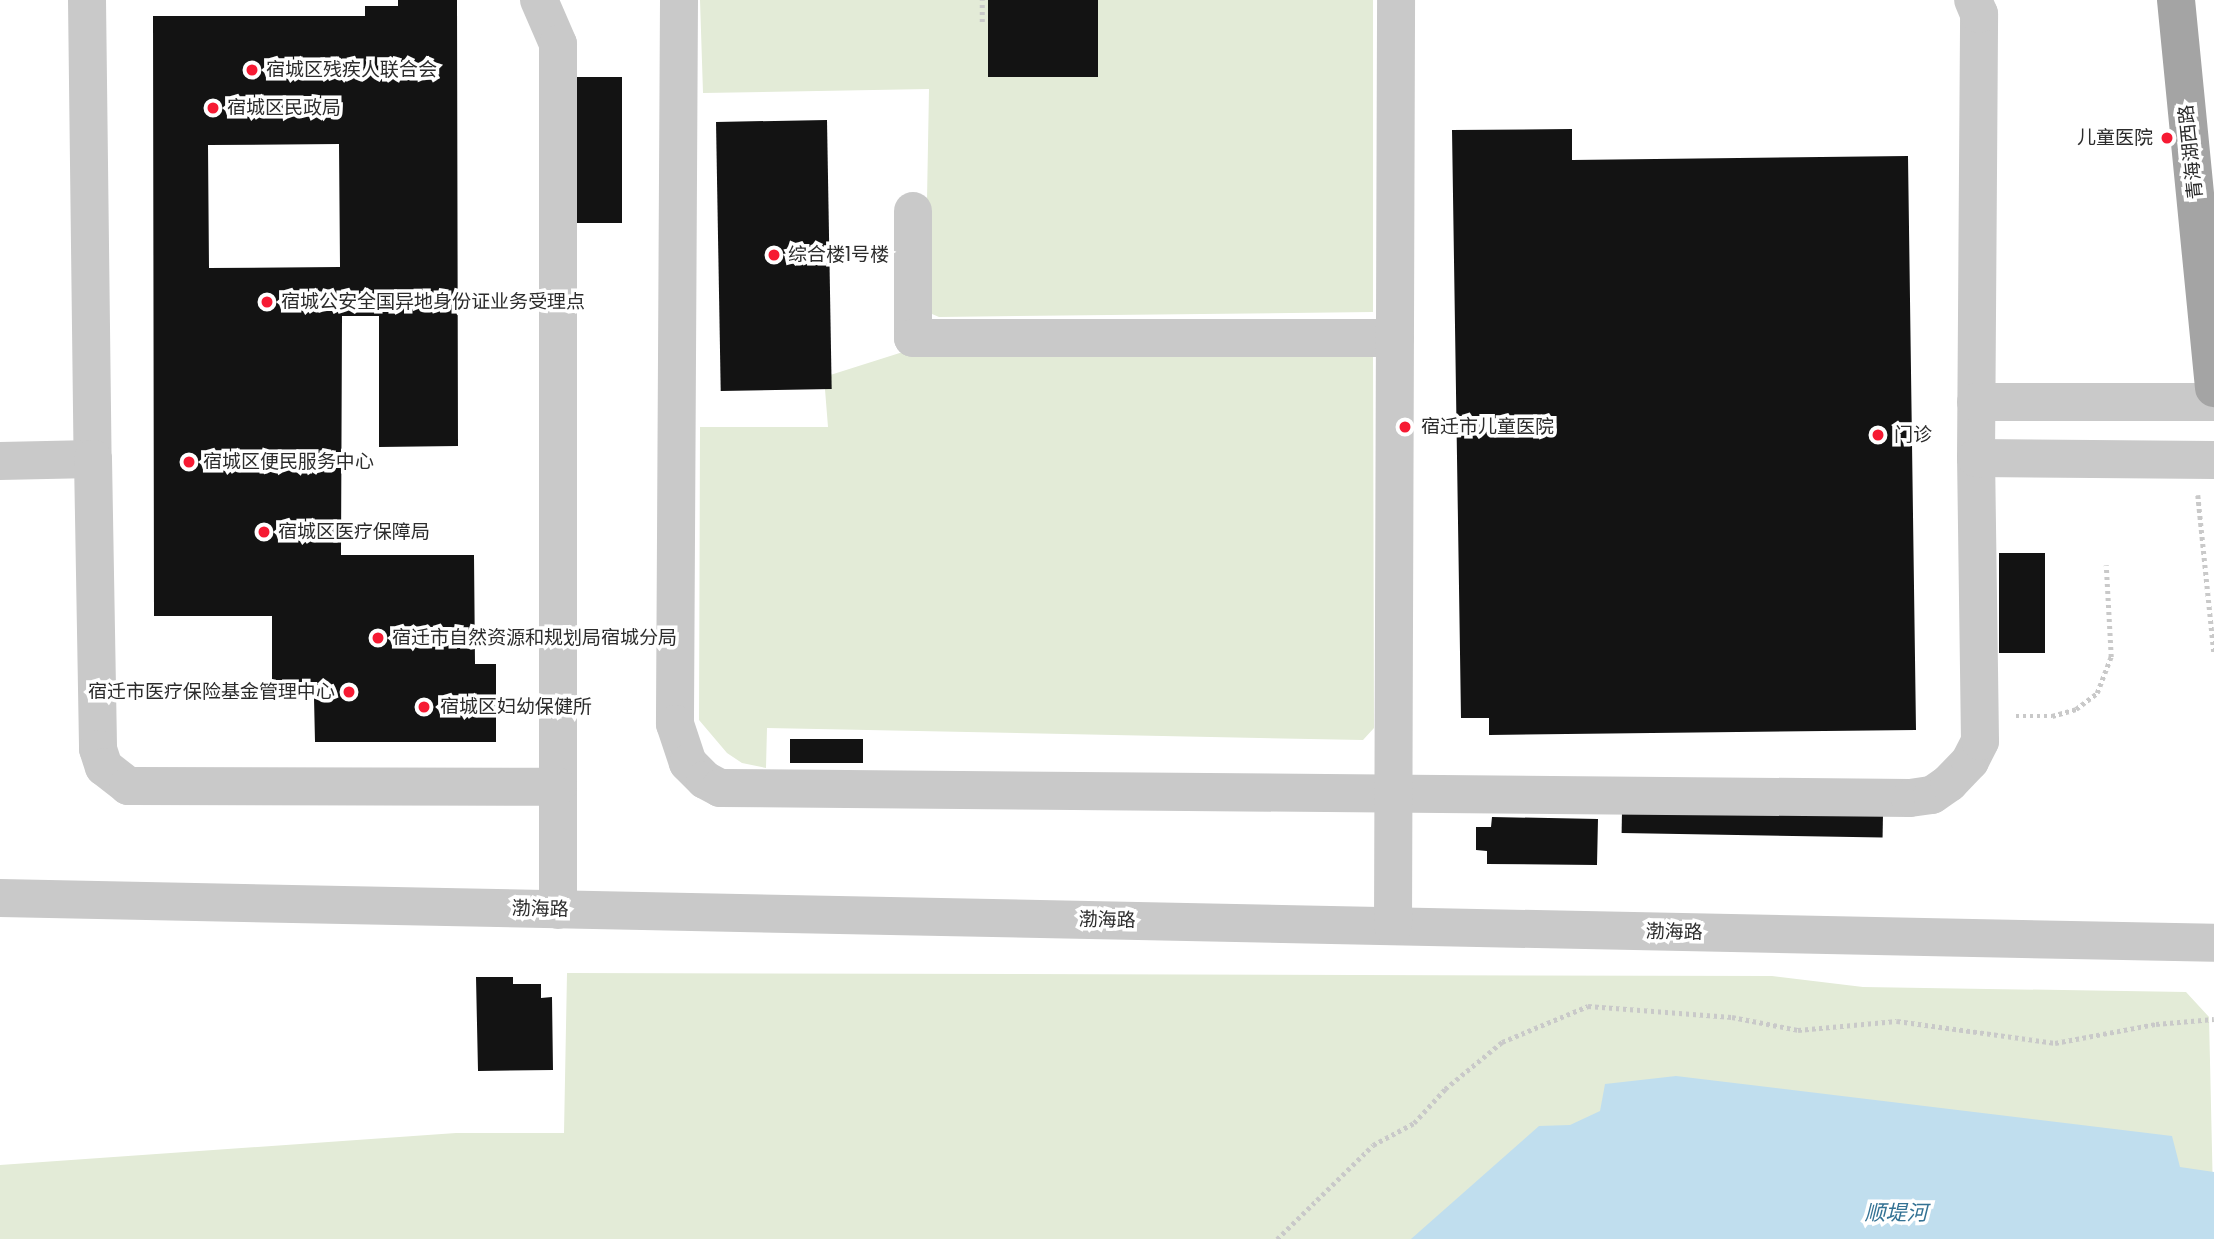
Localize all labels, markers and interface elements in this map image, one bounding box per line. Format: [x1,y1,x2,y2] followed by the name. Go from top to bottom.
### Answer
[266,59,437,81] place label: 宿城区残疾人联合会
[244,62,260,78] marker: 宿城区残疾人联合会
[227,97,341,119] place label: 宿城区民政局
[205,100,221,116] marker: 宿城区民政局
[2175,104,2207,200] street label: 青海湖西路
[2077,127,2153,149] place label: 儿童医院
[2159,130,2175,146] marker: 儿童医院
[788,244,889,266] place label: 综合楼1号楼
[766,247,782,263] marker: 综合楼1号楼
[281,291,585,313] place label: 宿城公安全国异地身份证业务受理点
[259,294,275,310] marker: 宿城公安全国异地身份证业务受理点
[1421,416,1554,438] place label: 宿迁市儿童医院
[1395,417,1415,437] marker: 宿迁市儿童医院
[1894,424,1932,446] place label: 门诊
[1868,425,1888,445] marker: 门诊
[203,451,374,473] place label: 宿城区便民服务中心
[181,454,197,470] marker: 宿城区便民服务中心
[278,521,430,543] place label: 宿城区医疗保障局
[256,524,272,540] marker: 宿城区医疗保障局
[392,627,677,649] place label: 宿迁市自然资源和规划局宿城分局
[370,630,386,646] marker: 宿迁市自然资源和规划局宿城分局
[88,681,335,703] place label: 宿迁市医疗保险基金管理中心
[341,684,357,700] marker: 宿迁市医疗保险基金管理中心
[440,696,592,718] place label: 宿城区妇幼保健所
[414,697,434,717] marker: 宿城区妇幼保健所
[511,897,569,921] street label: 渤海路
[1078,908,1136,932] street label: 渤海路
[1645,920,1703,944] street label: 渤海路
[1865,1200,1927,1226] water label: 顺堤河

